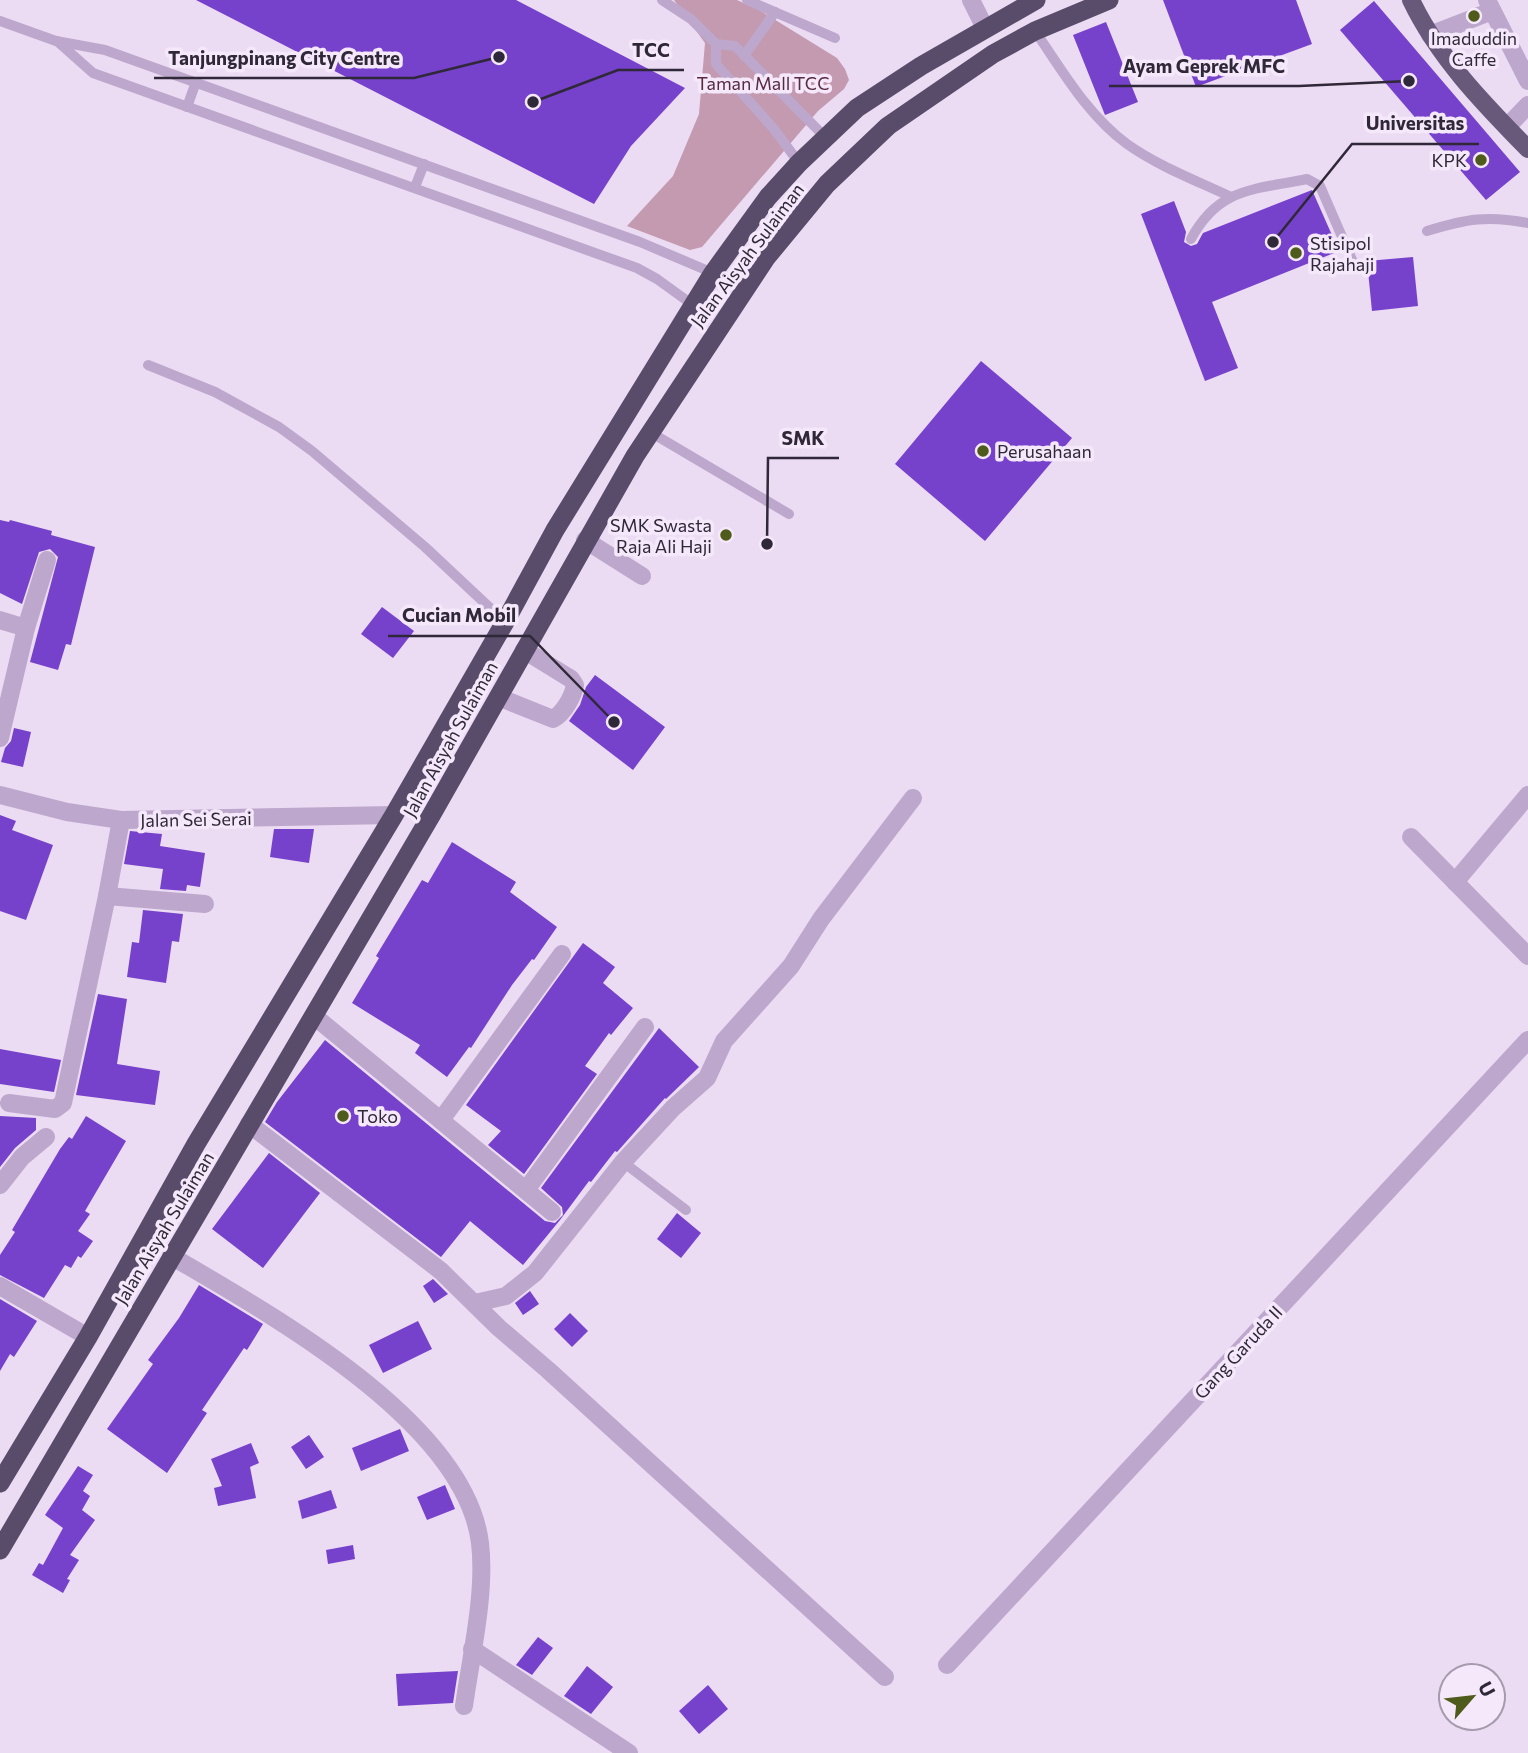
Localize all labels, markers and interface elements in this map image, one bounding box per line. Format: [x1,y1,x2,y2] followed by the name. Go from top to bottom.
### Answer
[1466,8,1482,24] marker: Imaduddin Caffe
[1431,27,1517,70] place label: Imaduddin Caffe
[618,30,684,70] callout: TCC
[154,38,414,78] callout: Tanjungpinang City Centre
[632,38,670,61] text: TCC
[168,46,400,69] text: Tanjungpinang City Centre
[1109,46,1299,86] callout: Ayam Geprek MFC
[1123,54,1285,77] text: Ayam Geprek MFC
[697,72,829,94] park label: Taman Mall TCC
[1352,104,1479,144] callout: Universitas
[1366,111,1464,134] text: Universitas
[1432,149,1467,171] place label: KPK
[1473,152,1489,168] marker: KPK
[686,179,808,331] street label: Jalan Aisyah Sulaiman
[1310,232,1374,275] place label: Stisipol Rajahaji
[1288,245,1304,261] marker: Stisipol Rajahaji
[768,418,839,458] callout: SMK
[782,426,825,449] text: SMK
[997,440,1092,462] place label: Perusahaan
[975,443,991,459] marker: Perusahaan
[610,514,712,557] place label: SMK Swasta Raja Ali Haji
[718,527,734,543] marker: SMK Swasta Raja Ali Haji
[388,596,530,636] callout: Cucian Mobil
[402,603,516,626] text: Cucian Mobil
[398,657,502,821] street label: Jalan Aisyah Sulaiman
[140,807,252,831] street label: Jalan Sei Serai
[357,1105,398,1127] place label: Toko
[335,1108,351,1124] marker: Toko
[110,1148,218,1308] street label: Jalan Aisyah Sulaiman
[1189,1301,1287,1403] street label: Gang Garuda II
[1437,1662,1507,1732] north arrow
[1474,1677,1501,1700] text: U

